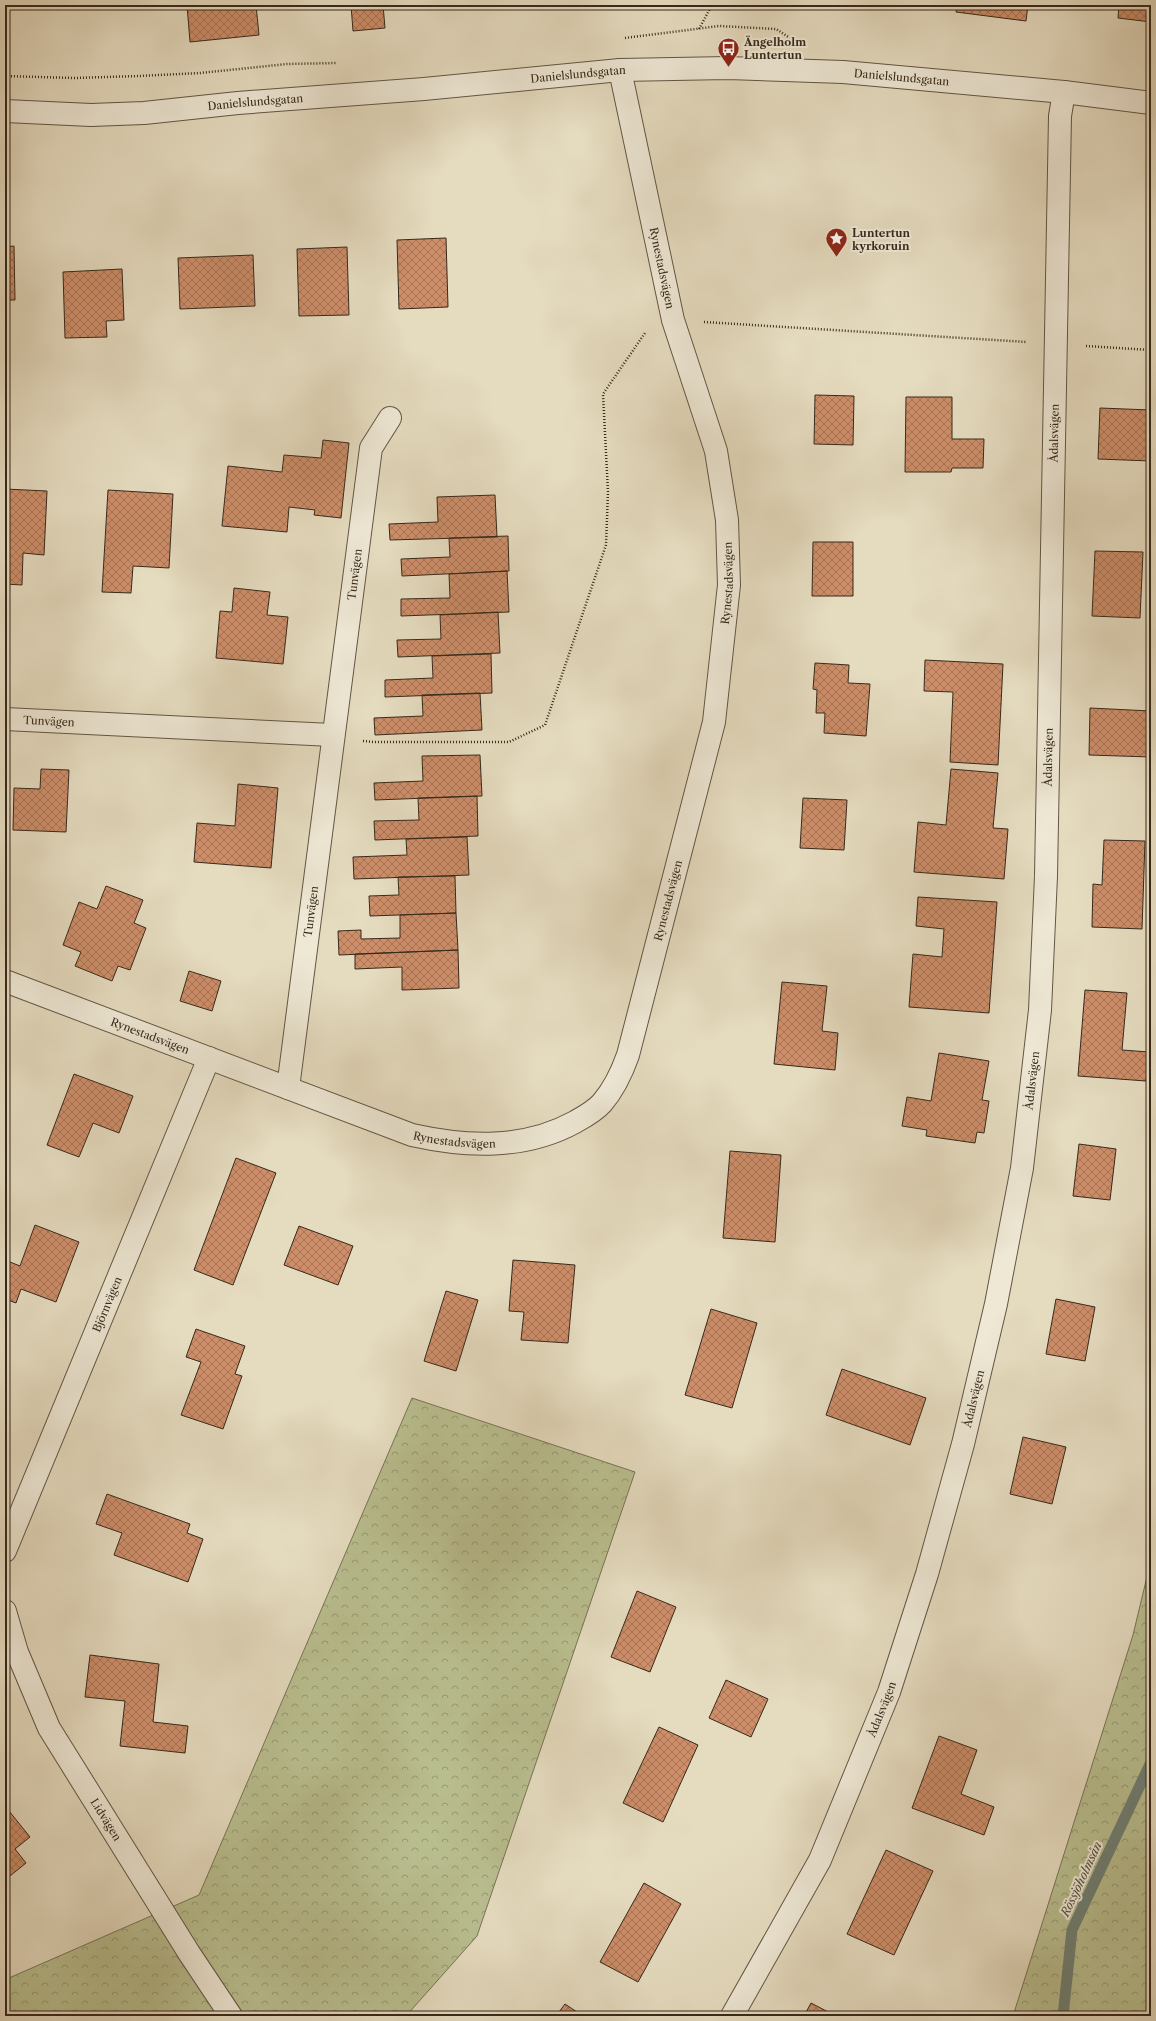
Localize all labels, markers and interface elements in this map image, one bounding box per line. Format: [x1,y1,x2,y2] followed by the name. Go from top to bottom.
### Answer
[715,35,741,68] bus stop icon: Ängelholm Luntertun
[743,35,806,62] place label: Ängelholm Luntertun
[530,63,626,86] street label: Danielslundsgatan
[853,66,950,89] street label: Danielslundsgatan
[207,91,304,113] street label: Danielslundsgatan
[647,226,677,310] street label: Rynestadsvägen
[823,226,849,259] place icon: Luntertun kyrkoruin
[852,226,910,253] place label: Luntertun kyrkoruin
[1047,403,1062,464] street label: Ådalsvägen
[718,541,736,625] street label: Rynestadsvägen
[344,548,365,601] street label: Tunvägen
[23,713,75,729] street label: Tunvägen
[1041,727,1056,788] street label: Ådalsvägen
[651,858,685,942] street label: Rynestadsvägen
[301,885,321,938] street label: Tunvägen
[109,1015,191,1057] street label: Rynestadsvägen
[1022,1050,1042,1111] street label: Ådalsvägen
[412,1128,496,1151] street label: Rynestadsvägen
[89,1274,125,1334] street label: Björnvägen
[960,1368,987,1430] street label: Ådalsvägen
[864,1680,899,1740] street label: Ådalsvägen
[87,1796,125,1843] street label: Lidvägen
[1057,1839,1105,1920] water label: Rössjöholmsån

